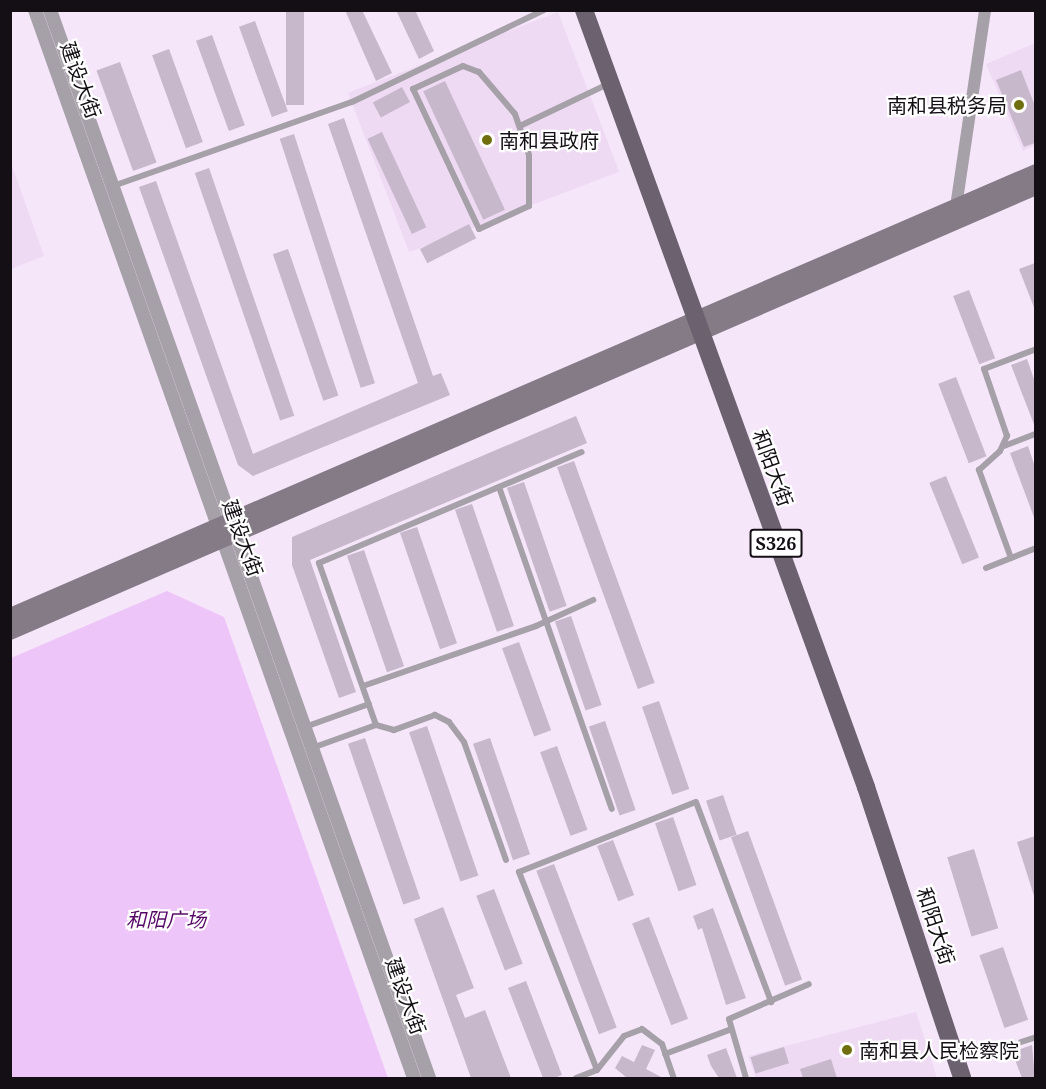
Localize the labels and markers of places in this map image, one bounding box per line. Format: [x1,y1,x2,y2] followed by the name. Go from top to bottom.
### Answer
[887,93,1007,117] place label: 南和县税务局
[1012,98,1026,112] marker: 南和县税务局
[499,128,599,152] place label: 南和县政府
[480,133,494,147] marker: 南和县政府
[859,1038,1019,1062] place label: 南和县人民检察院
[840,1043,854,1057] marker: 南和县人民检察院

